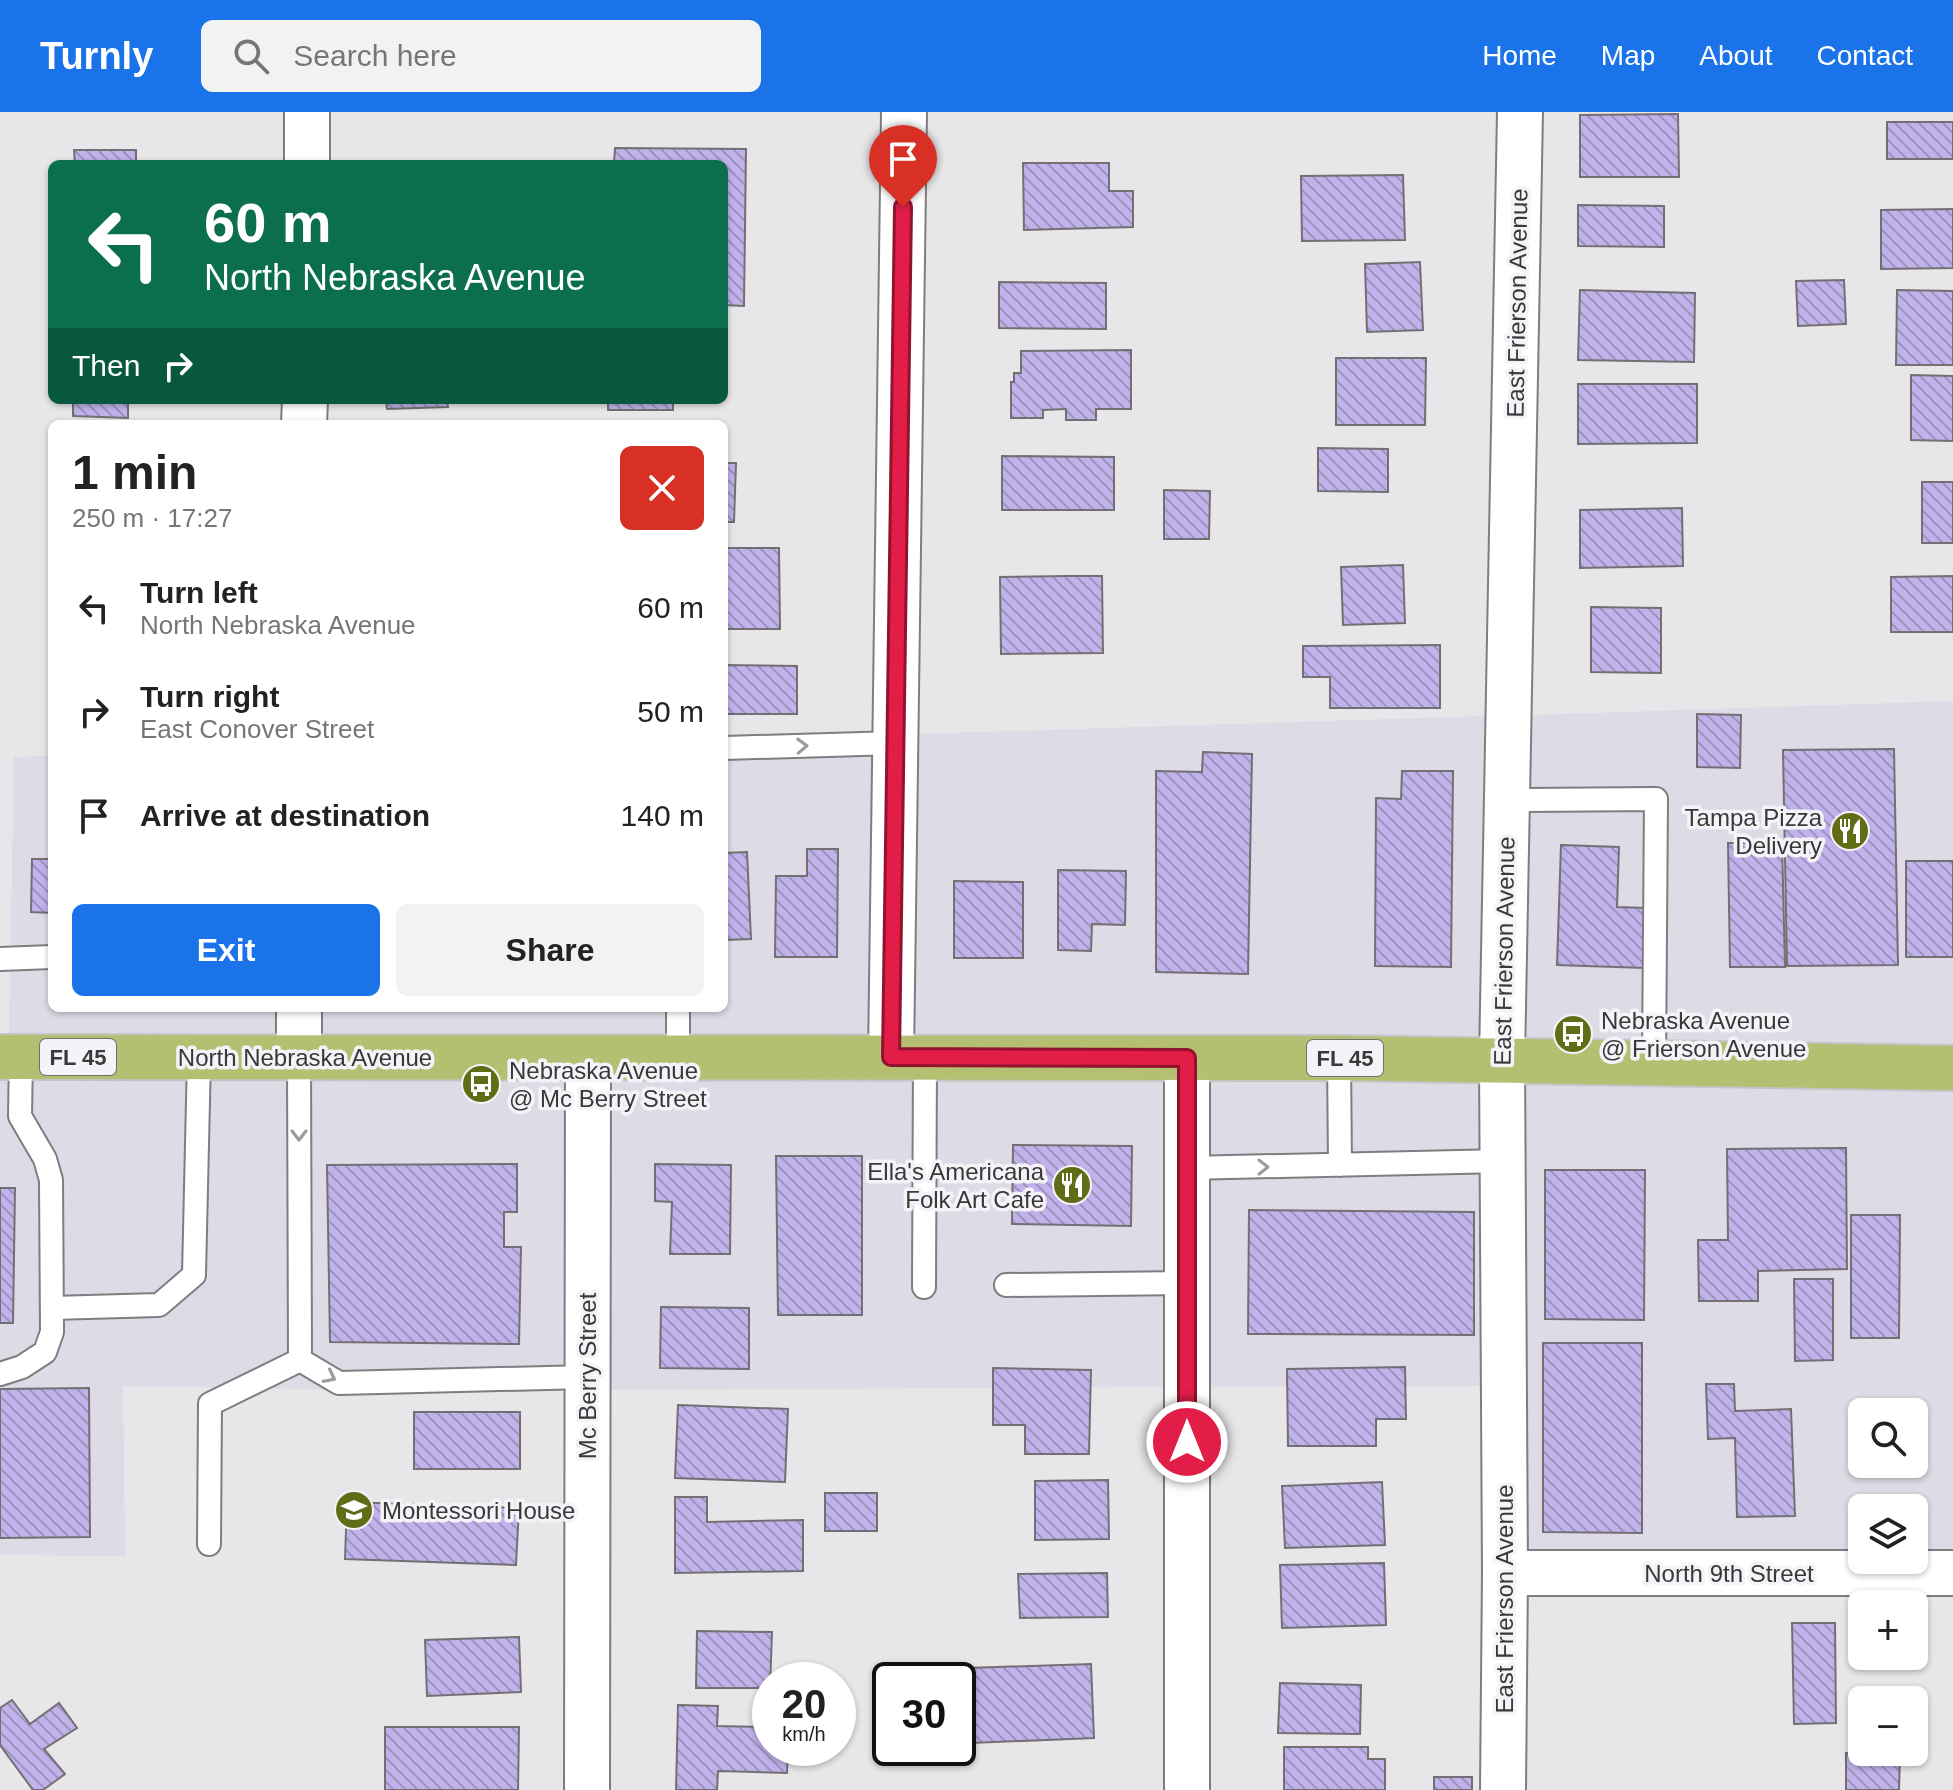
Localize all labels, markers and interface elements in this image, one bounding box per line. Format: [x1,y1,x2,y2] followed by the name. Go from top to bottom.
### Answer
[201,20,761,92] search box
[229,34,273,78] icon: search
[40,35,153,77] text: Turnly
[293,39,457,72] text: Search here
[1482,40,1557,71] text: Home
[1601,40,1655,71] text: Map
[1699,40,1773,71] text: About
[1817,40,1913,71] text: Contact
[869,125,937,207] pin
[881,137,925,181] icon: arrive
[1502,188,1532,418] street label: East Frierson Avenue
[204,191,332,254] text: 60 m
[72,192,176,296] icon: left
[204,257,586,298] text: North Nebraska Avenue
[156,344,200,388] icon: right
[72,349,140,382] text: Then
[72,446,197,499] text: 1 min
[620,446,704,530] button: close
[72,503,232,533] text: 250 m · 17:27
[140,576,258,609] text: Turn left
[72,586,116,630] icon: left
[637,591,704,624] text: 60 m
[140,610,416,640] text: North Nebraska Avenue
[140,680,279,713] text: Turn right
[72,690,116,734] icon: right
[637,695,704,728] text: 50 m
[140,714,374,744] text: East Conover Street
[796,737,809,754] one-way arrow
[72,794,116,838] icon: arrive
[140,799,430,832] text: Arrive at destination
[621,799,704,832] text: 140 m
[1685,804,1823,859] place label: Tampa Pizza Delivery
[1829,810,1871,852] restaurant icon: Tampa Pizza Delivery
[1489,836,1519,1066] street label: East Frierson Avenue
[72,904,380,996] button: Exit
[396,904,704,996] button: Share
[1601,1007,1806,1062] place label: Nebraska Avenue @ Frierson Avenue
[1552,1013,1594,1055] bus stop icon: Nebraska Avenue @ Frierson Avenue
[40,1039,116,1075] road number: FL 45
[1307,1040,1383,1076] road number: FL 45
[178,1044,432,1071] street label: North Nebraska Avenue
[509,1057,707,1112] place label: Nebraska Avenue @ Mc Berry Street
[460,1063,502,1105] bus stop icon: Nebraska Avenue @ Mc Berry Street
[290,1129,308,1142] one-way arrow
[867,1158,1045,1213] place label: Ella's Americana Folk Art Cafe
[1257,1158,1270,1175] one-way arrow
[1051,1164,1093,1206] restaurant icon: Ella's Americana Folk Art Cafe
[574,1292,601,1459] street label: Mc Berry Street
[322,1367,337,1383] one-way arrow
[1848,1398,1928,1766] map controls
[1848,1398,1928,1478] button: search
[1145,1400,1229,1484] position arrow
[1491,1484,1518,1714] street label: East Frierson Avenue
[333,1489,375,1531] school or university icon: Montessori House
[1848,1494,1928,1574] button: layers
[382,1497,575,1524] place label: Montessori House
[1644,1560,1814,1587] street label: North 9th Street
[1848,1590,1928,1670] button: +
[872,1662,976,1766] speed limit sign: 30
[782,1682,826,1726] text: 20
[1848,1686,1928,1766] button: −
[782,1723,826,1745] text: km/h

